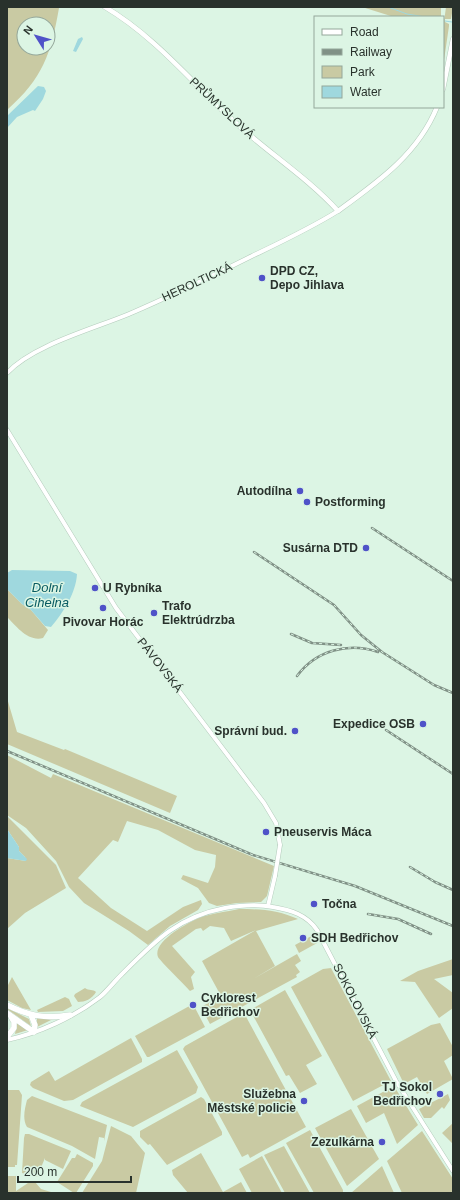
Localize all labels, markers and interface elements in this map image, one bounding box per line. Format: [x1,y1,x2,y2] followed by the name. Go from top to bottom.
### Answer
[16,16,56,56] north arrow
[314,16,444,108] legend
[21,23,35,37] text: N
[350,25,379,39] text: Road
[350,45,392,59] text: Railway
[350,65,376,79] text: Park
[187,74,258,142] street label: PRŮMYSLOVÁ
[350,85,382,99] text: Water
[159,259,234,304] street label: HEROLTICKÁ
[270,264,344,292] place label: DPD CZ, Depo Jihlava
[257,273,267,283] marker: DPD CZ, Depo Jihlava
[237,484,292,498] place label: Autodílna
[295,486,305,496] marker: Autodílna
[315,495,386,509] place label: Postforming
[302,497,312,507] marker: Postforming
[283,541,358,555] place label: Susárna DTD
[361,543,371,553] marker: Susárna DTD
[25,580,69,610] water label: Dolní Cihelna
[103,581,162,595] place label: U Rybníka
[90,583,100,593] marker: U Rybníka
[162,599,235,627] place label: Trafo Elektrúdrzba
[98,603,108,613] marker: Pivovar Horác
[149,608,159,618] marker: Trafo Elektrúdrzba
[63,615,144,629] place label: Pivovar Horác
[134,634,186,695] street label: PÁVOVSKÁ
[333,717,415,731] place label: Expedice OSB
[418,719,428,729] marker: Expedice OSB
[214,724,287,738] place label: Správní bud.
[290,726,300,736] marker: Správní bud.
[274,825,372,839] place label: Pneuservis Máca
[261,827,271,837] marker: Pneuservis Máca
[322,897,357,911] place label: Točna
[309,899,319,909] marker: Točna
[311,931,399,945] place label: SDH Bedřichov
[298,933,308,943] marker: SDH Bedřichov
[330,961,381,1041] street label: SOKOLOVSKÁ
[201,991,260,1019] place label: Cyklorest Bedřichov
[188,1000,198,1010] marker: Cyklorest Bedřichov
[373,1080,432,1108] place label: TJ Sokol Bedřichov
[207,1087,296,1115] place label: Služebna Městské policie
[435,1089,445,1099] marker: TJ Sokol Bedřichov
[299,1096,309,1106] marker: Služebna Městské policie
[311,1135,374,1149] place label: Zezulkárna
[377,1137,387,1147] marker: Zezulkárna
[18,1158,131,1184] scale bar
[24,1165,57,1179] text: 200 m

